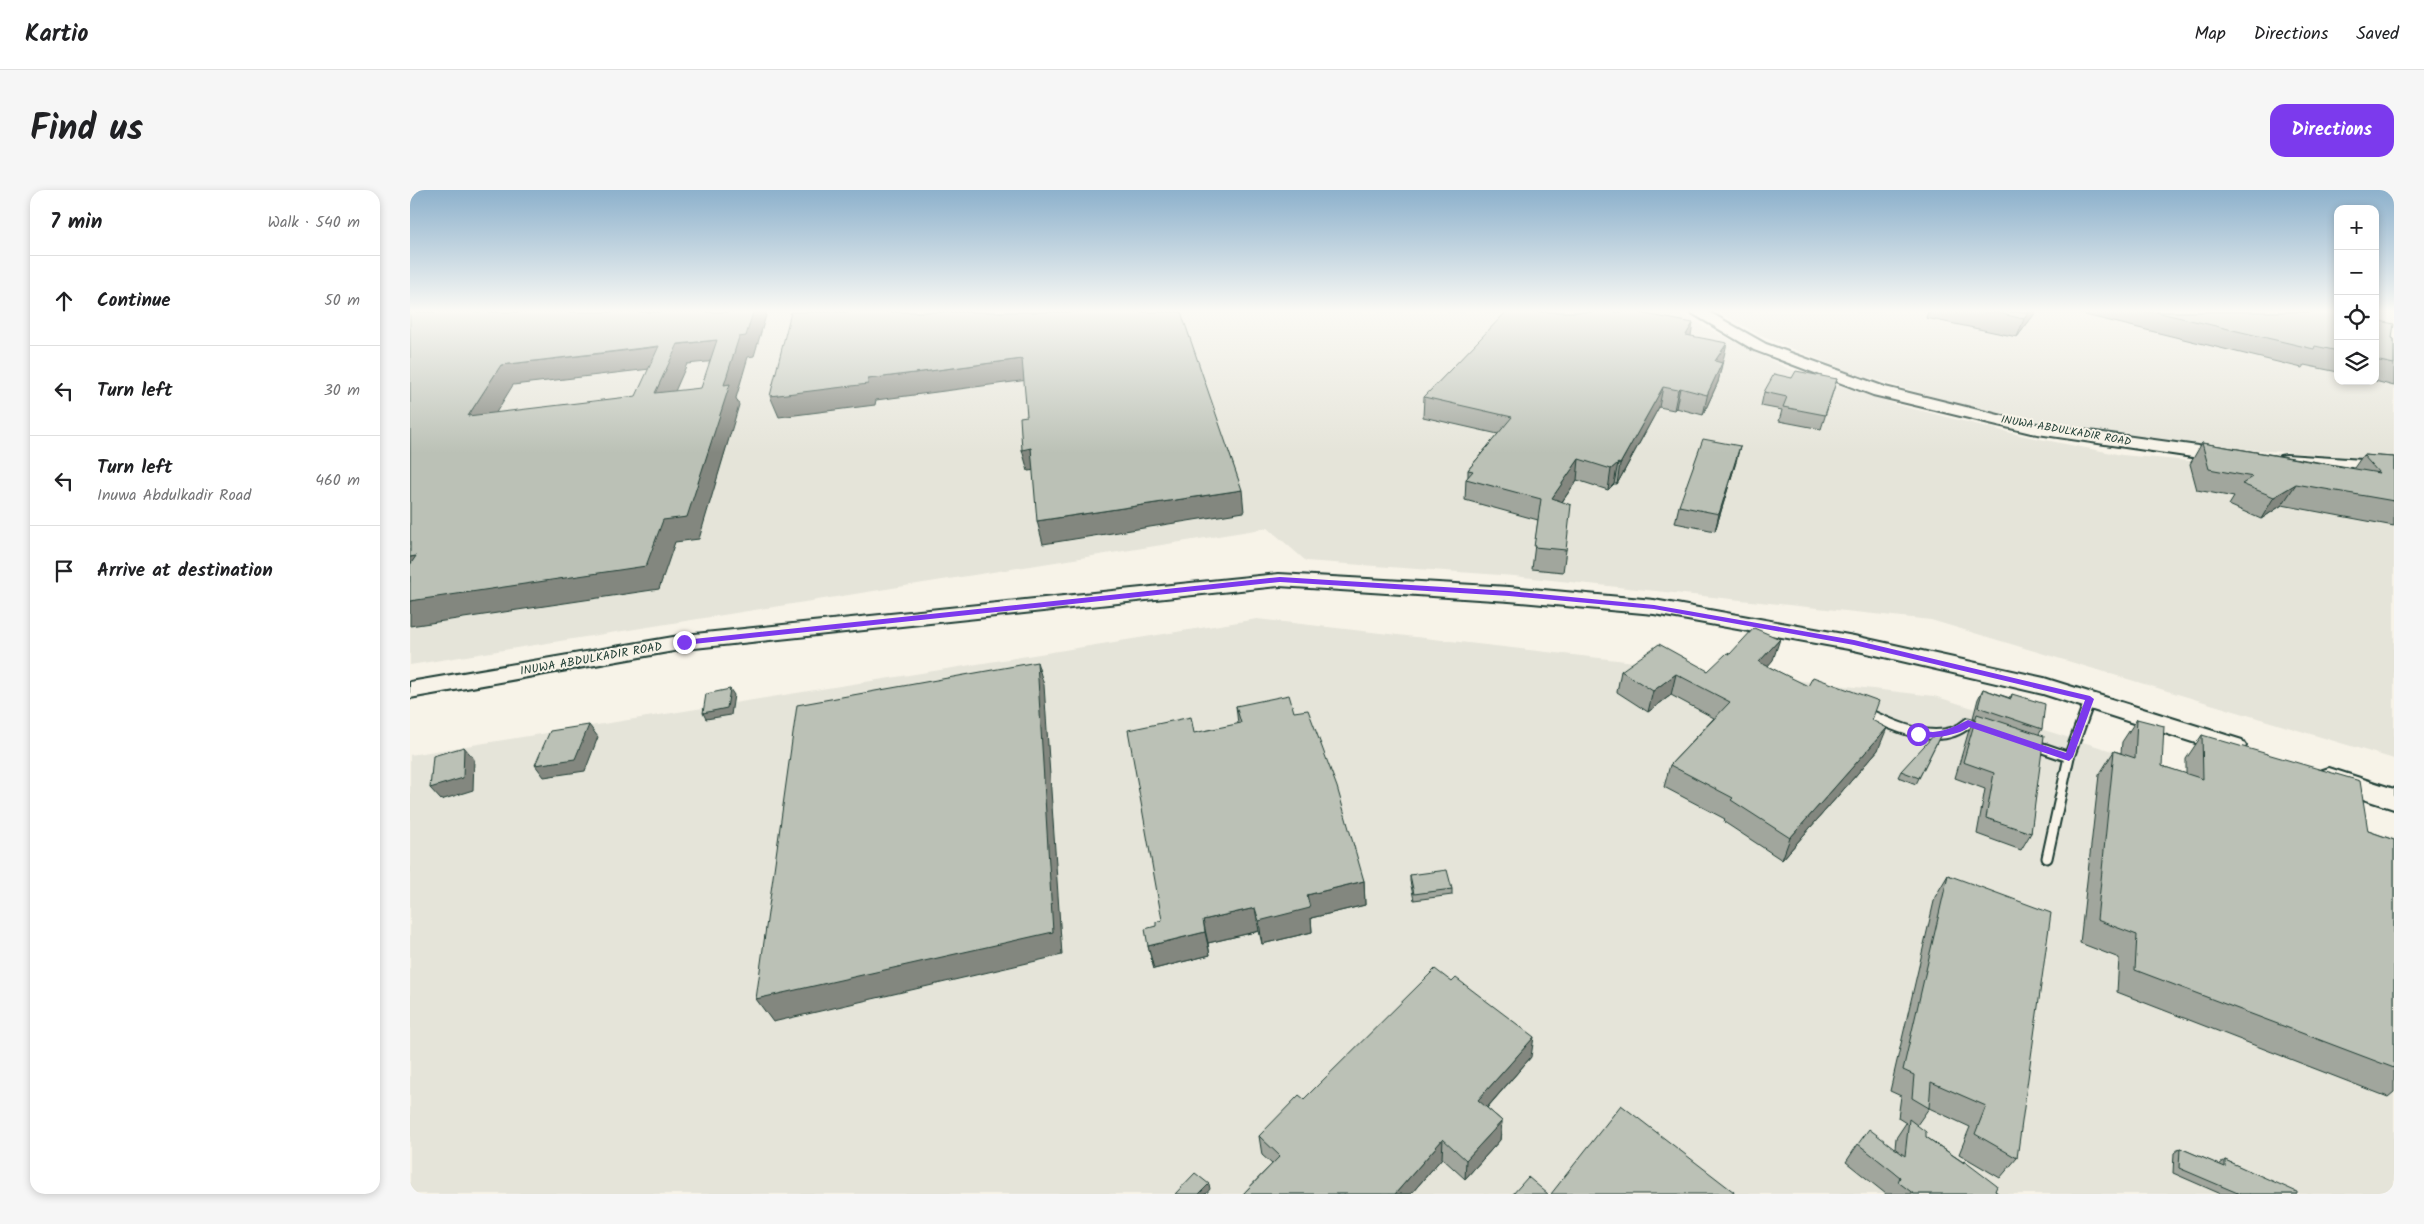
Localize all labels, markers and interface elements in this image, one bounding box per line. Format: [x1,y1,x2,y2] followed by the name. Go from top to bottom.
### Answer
[25,15,88,54] text: Kartio
[2194,20,2226,49] text: Map
[2254,20,2328,49] text: Directions
[2356,20,2399,49] text: Saved
[30,102,143,158] text: Find us
[2270,104,2394,157] button: Directions
[2334,205,2379,385] map controls
[2334,205,2379,250] button: +
[50,206,102,239] text: 7 min
[267,210,360,235] text: Walk · 540 m
[2334,250,2379,295] button: −
[97,286,170,316] text: Continue
[50,287,78,315] icon: ahead
[324,288,360,313] text: 50 m
[2334,295,2379,340] button: locate
[2334,340,2379,385] button: layers
[97,376,172,406] text: Turn left
[50,377,78,405] icon: left
[324,378,360,403] text: 30 m
[1999,411,2133,451] street label: INUWA ABDULKADIR ROAD
[97,453,172,483] text: Turn left
[50,467,78,495] icon: left
[315,468,360,493] text: 460 m
[97,483,251,508] text: Inuwa Abdulkadir Road
[97,556,273,586] text: Arrive at destination
[50,557,78,585] icon: arrive
[673,631,696,654] route end
[518,637,664,681] street label: INUWA ABDULKADIR ROAD
[1907,723,1930,746] route start

